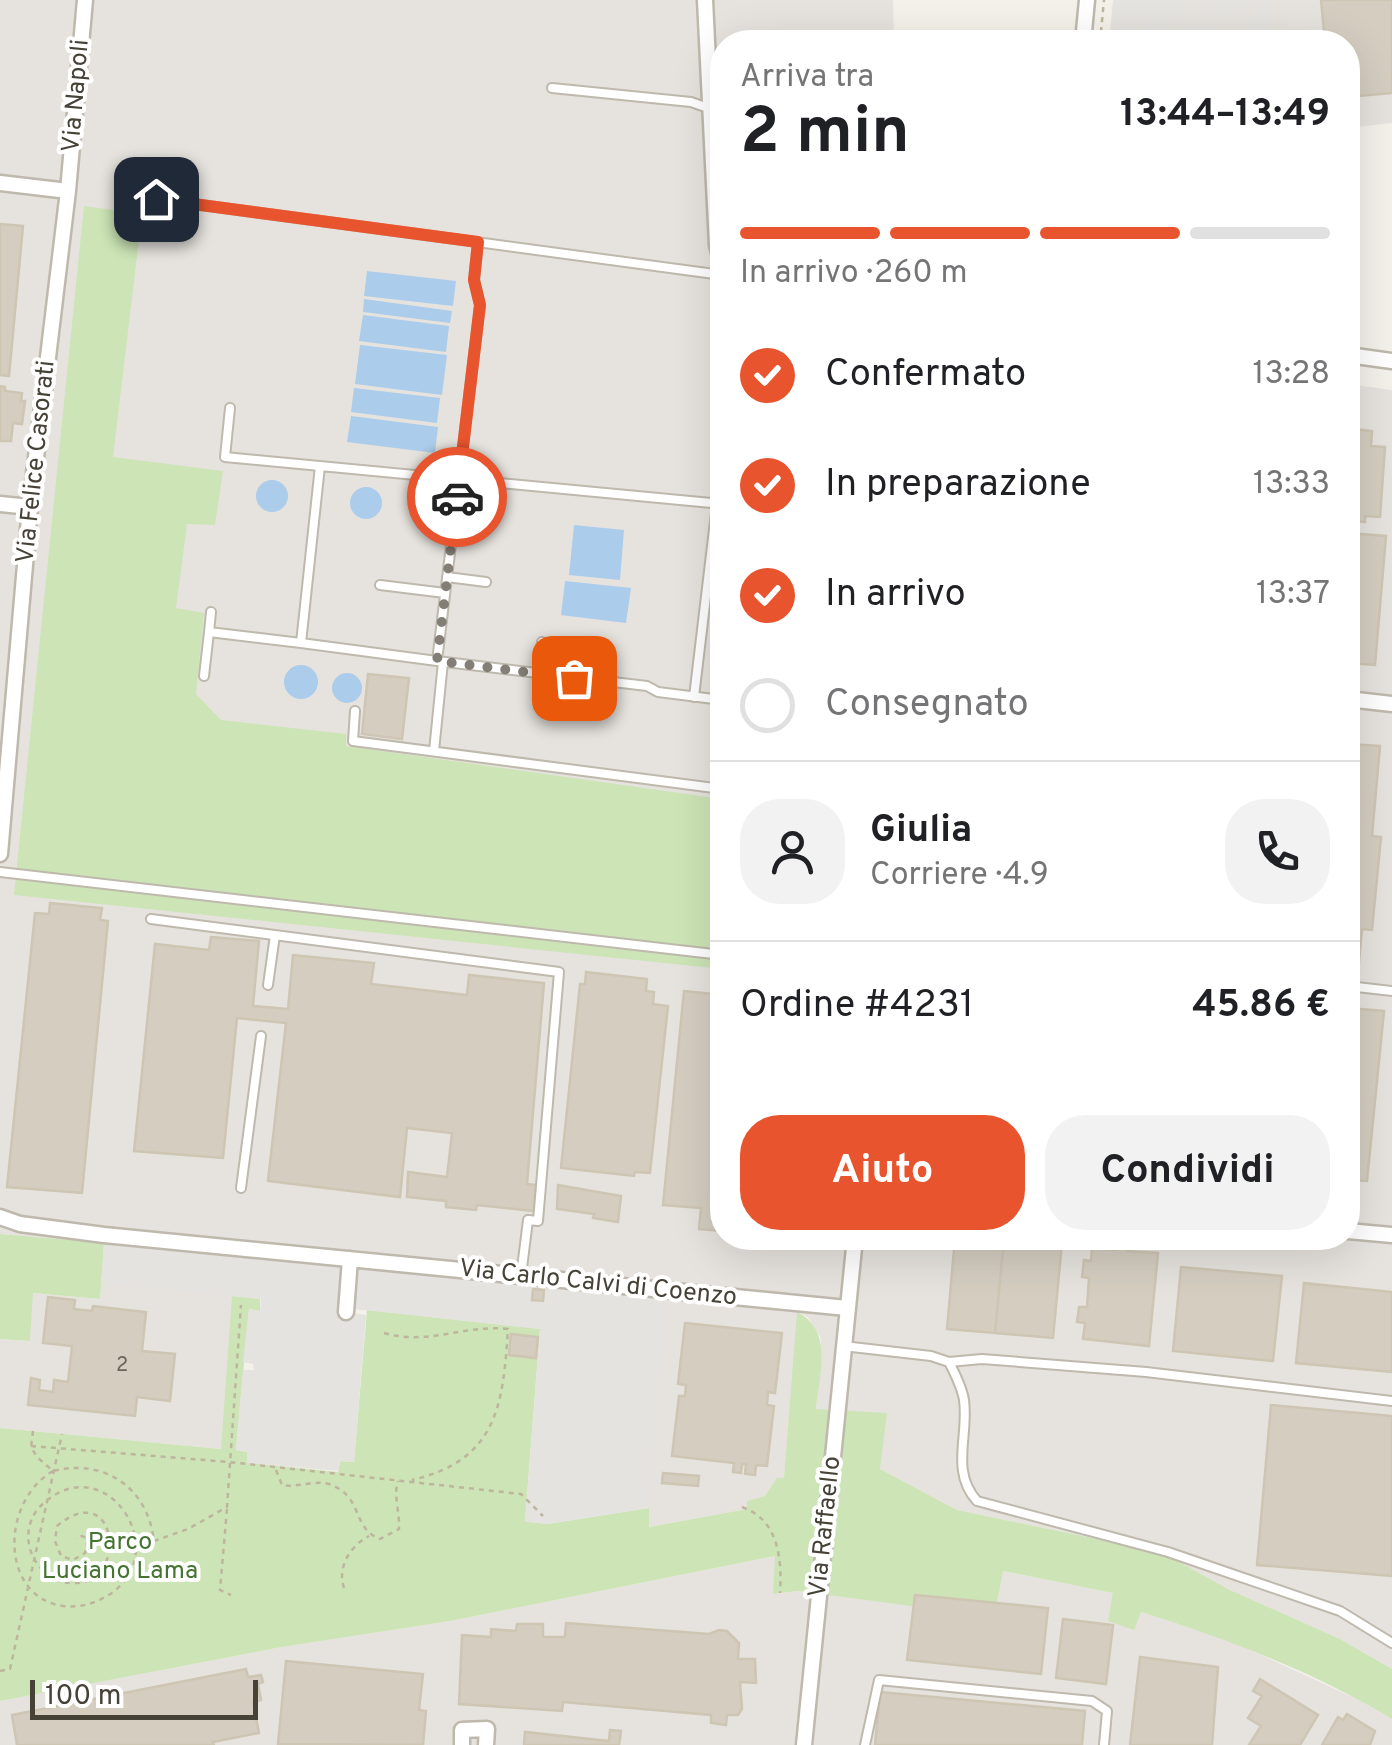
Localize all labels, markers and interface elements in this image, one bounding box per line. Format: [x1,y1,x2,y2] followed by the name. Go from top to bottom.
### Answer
[56,38,98,154] street label: Via Napoli
[740,58,874,98] text: Arriva tra
[1120,91,1330,140] text: 13:44–13:49
[740,94,910,176] text: 2 min
[114,157,199,242] pin
[129,172,184,227] icon: home
[740,254,968,294] text: In arrivo · 260 m
[740,348,795,403] icon: check
[825,351,1026,400] text: Confermato
[1252,355,1330,395] text: 13:28
[10,359,64,565] street label: Via Felice Casorati
[407,447,507,547] courier
[740,458,795,513] icon: check
[825,461,1091,510] text: In preparazione
[1253,465,1330,505] text: 13:33
[430,470,485,525] icon: car
[740,568,795,623] icon: check
[825,571,966,620] text: In arrivo
[1256,575,1330,615] text: 13:37
[532,636,617,721] pin
[547,651,602,706] icon: bag
[825,681,1029,730] text: Consegnato
[740,799,845,904] button: person
[1225,799,1330,904] button: phone
[870,807,972,856] text: Giulia
[870,856,1049,896] text: Corriere · 4.9
[740,982,974,1031] text: Ordine #4231
[1192,982,1330,1031] text: 45.86 €
[740,1115,1025,1230] button: Aiuto
[1045,1115,1330,1230] button: Condividi
[457,1253,739,1315] street label: Via Carlo Calvi di Coenzo
[116,1353,128,1379] house number: 2
[803,1455,849,1599] street label: Via Raffaello
[42,1527,198,1588] park label: Parco Luciano Lama
[30,1675,258,1720] scale bar
[45,1679,121,1715] text: 100 m

